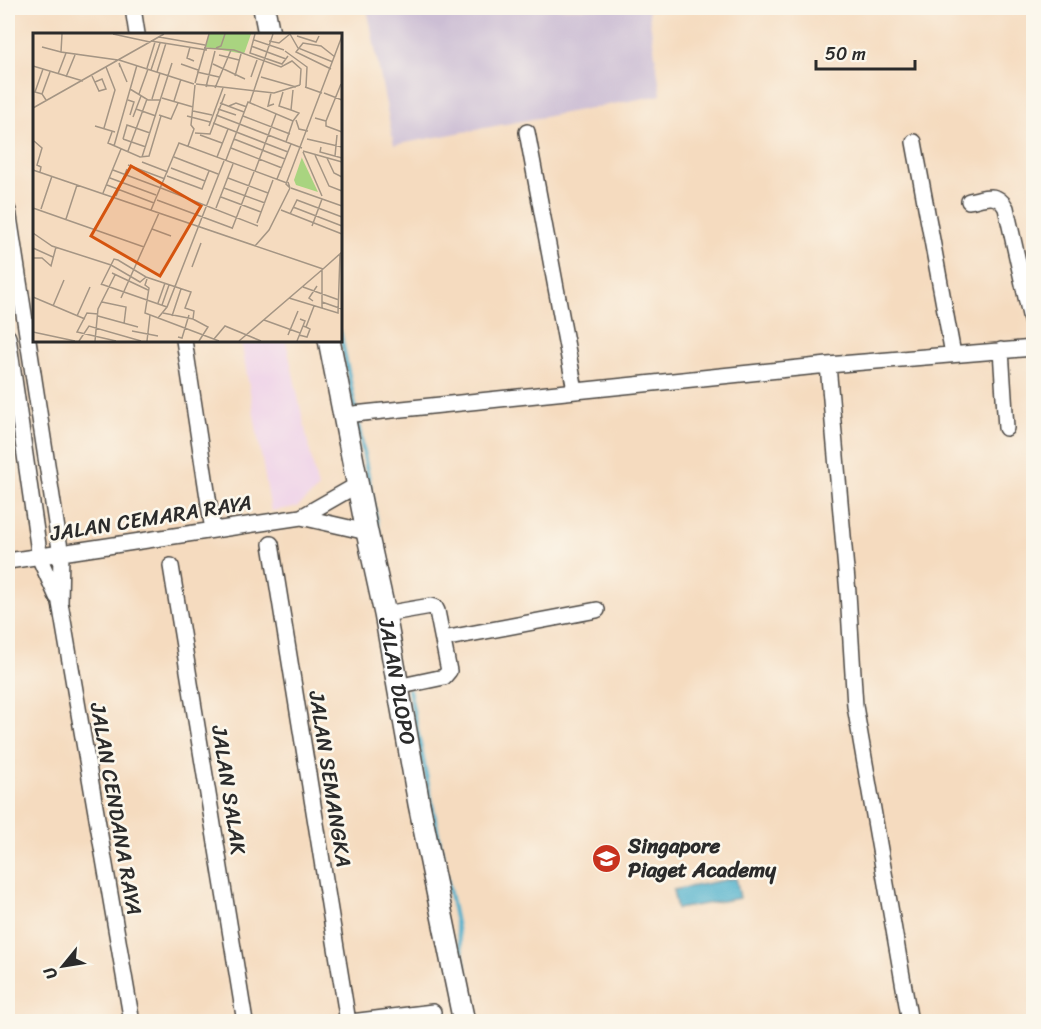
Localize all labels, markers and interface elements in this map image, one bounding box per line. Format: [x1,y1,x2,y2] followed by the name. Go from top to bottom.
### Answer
[33,33,342,342] inset map
[816,33,915,71] scale bar
[825,38,866,70] text: 50 m
[47,483,255,553] street label: JALAN CEMARA RAYA
[367,614,427,748] street label: JALAN DLOPO
[297,687,363,870] street label: JALAN SEMANGKA
[78,699,153,918] street label: JALAN CENDANA RAYA
[200,722,258,858] street label: JALAN SALAK
[627,827,777,889] place label: Singapore Piaget Academy
[591,842,623,874] school or university icon: Singapore Piaget Academy
[33,936,93,996] north arrow
[35,960,66,985] text: U

